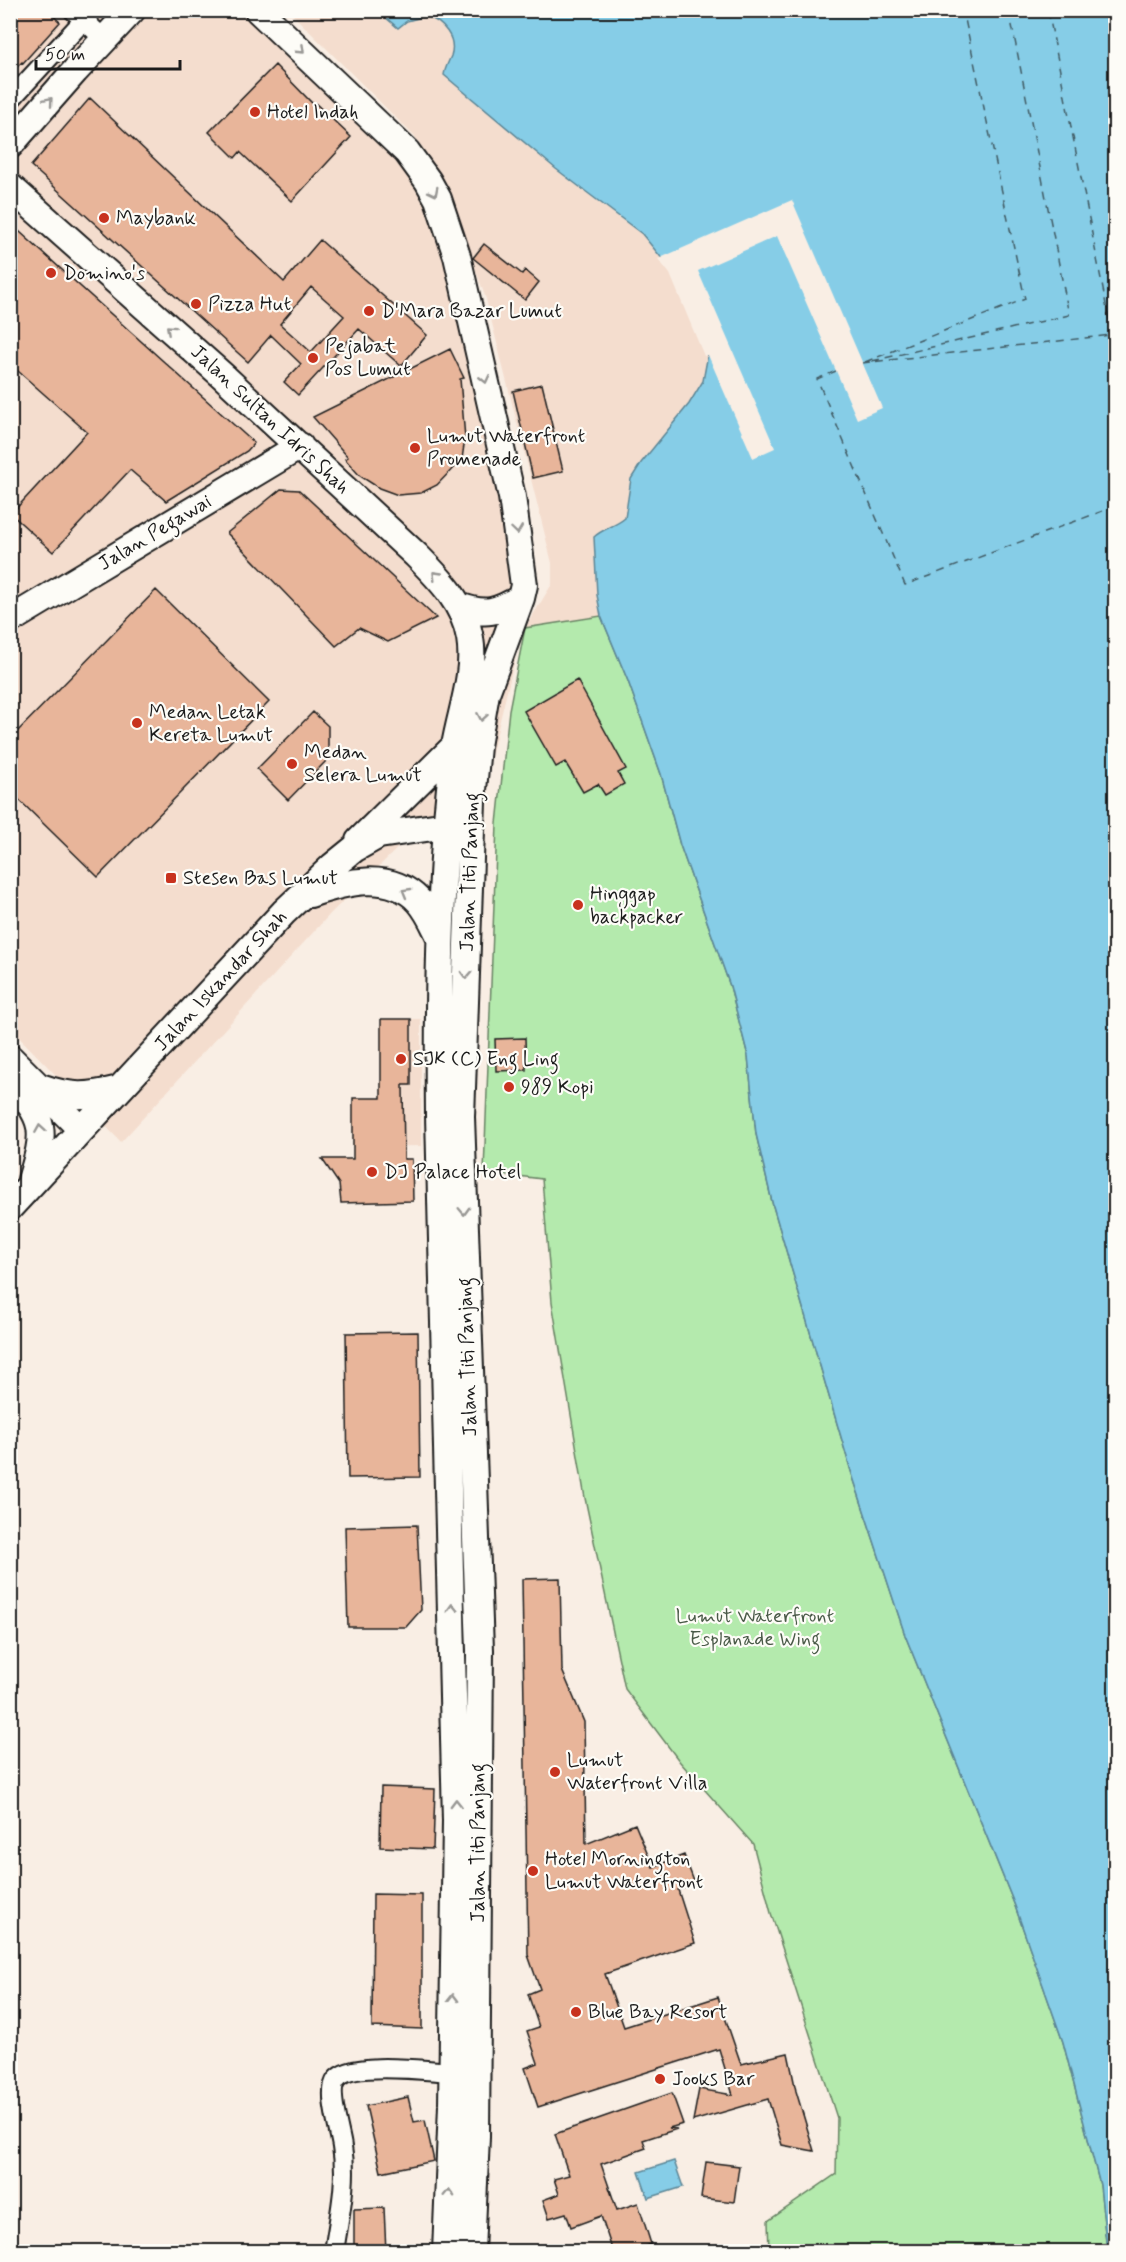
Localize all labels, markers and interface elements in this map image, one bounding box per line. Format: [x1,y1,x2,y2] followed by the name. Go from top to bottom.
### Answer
[36,33,180,71] scale bar
[45,43,85,67] text: 50 m
[294,43,305,54] one-way arrow
[42,97,53,108] one-way arrow
[267,99,359,126] place label: Hotel Indah
[248,105,262,119] marker: Hotel Indah
[427,185,438,196] one-way arrow
[116,205,196,232] place label: Maybank
[97,211,111,225] marker: Maybank
[63,260,145,287] place label: Domino's
[44,266,58,280] marker: Domino's
[208,291,291,318] place label: Pizza Hut
[189,297,203,311] marker: Pizza Hut
[381,298,562,325] place label: D'Mara Bazar Lumut
[362,304,376,318] marker: D'Mara Bazar Lumut
[166,325,177,336] one-way arrow
[325,333,411,383] place label: Pejabat Pos Lumut
[184,339,356,501] street label: Jalan Sultan Idris Shah
[306,351,320,365] marker: Pejabat Pos Lumut
[478,374,491,384] one-way arrow
[427,423,585,473] place label: Lumut Waterfront Promenade
[408,441,422,455] marker: Lumut Waterfront Promenade
[93,488,218,579] street label: Jalan Pegawai
[510,525,522,534] one-way arrow
[432,572,443,582] one-way arrow
[149,699,273,749] place label: Medan Letak Kereta Lumut
[476,712,489,722] one-way arrow
[130,716,144,730] marker: Medan Letak Kereta Lumut
[304,739,422,789] place label: Medan Selera Lumut
[285,757,299,771] marker: Medan Selera Lumut
[454,792,488,952] street label: Jalan Titi Panjang
[183,865,338,892] place label: Stesen Bas Lumut
[164,871,178,885] marker: Stesen Bas Lumut
[590,881,683,931] place label: Hinggap backpacker
[402,888,412,899] one-way arrow
[571,898,585,912] marker: Hinggap backpacker
[148,904,294,1058] street label: Jalan Iskandar Shah
[460,970,473,979] one-way arrow
[413,1046,559,1075] place label: SJK (C) Eng Ling
[394,1052,408,1066] marker: SJK (C) Eng Ling
[521,1074,594,1101] place label: 989 Kopi
[502,1080,516,1094] marker: 989 Kopi
[34,1125,47,1135] one-way arrow
[384,1159,521,1186] place label: DJ Palace Hotel
[365,1165,379,1179] marker: DJ Palace Hotel
[458,1207,470,1216] one-way arrow
[452,1277,486,1437] street label: Jalan Titi Panjang
[676,1603,834,1655] park label: Lumut Waterfront Esplanade Wing
[446,1604,458,1613] one-way arrow
[567,1747,708,1797] place label: Lumut Waterfront Villa
[465,1763,494,1923] street label: Jalan Titi Panjang
[548,1765,562,1779] marker: Lumut Waterfront Villa
[450,1799,462,1808] one-way arrow
[545,1846,703,1896] place label: Hotel Mornington Lumut Waterfront
[526,1864,540,1878] marker: Hotel Mornington Lumut Waterfront
[447,1994,459,2003] one-way arrow
[588,1999,728,2026] place label: Blue Bay Resort
[569,2005,583,2019] marker: Blue Bay Resort
[672,2066,755,2093] place label: Jooks Bar
[653,2072,667,2086] marker: Jooks Bar
[443,2189,456,2198] one-way arrow

